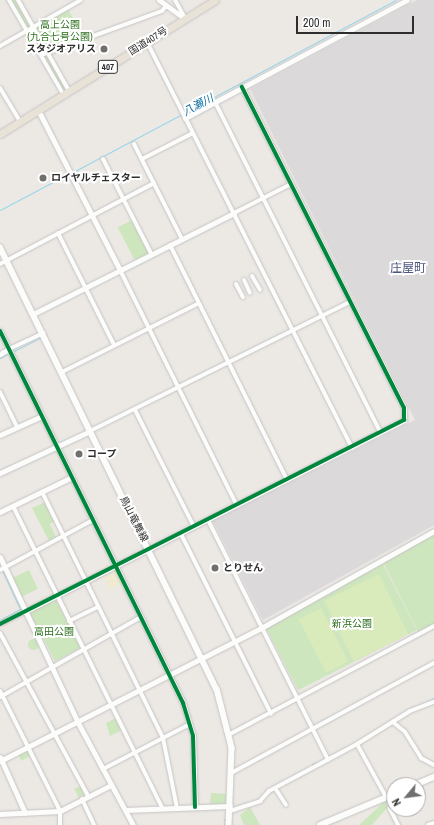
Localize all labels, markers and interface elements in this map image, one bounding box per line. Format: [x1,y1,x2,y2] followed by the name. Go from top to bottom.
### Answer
[298,8,416,34] scale bar
[303,15,330,31] text: 200 m
[27,18,93,42] park label: 高上公園 (九合七号公園)
[126,24,170,58] street label: 国道407号
[26,43,96,55] place label: スタジオアリス
[99,44,109,54] marker: スタジオアリス
[97,60,119,74] road number: 407
[180,91,216,119] water label: 八瀬川
[51,172,141,184] place label: ロイヤルチェスター
[38,173,48,183] marker: ロイヤルチェスター
[390,262,426,276] district label: 庄屋町
[87,448,117,460] place label: コープ
[74,449,84,459] marker: コープ
[117,494,151,544] street label: 鳥山竜舞線
[223,562,263,574] place label: とりせん
[210,563,220,573] marker: とりせん
[332,618,372,630] park label: 新浜公園
[34,626,74,638] park label: 高田公園
[386,777,426,817] north arrow
[389,796,404,809] text: N

